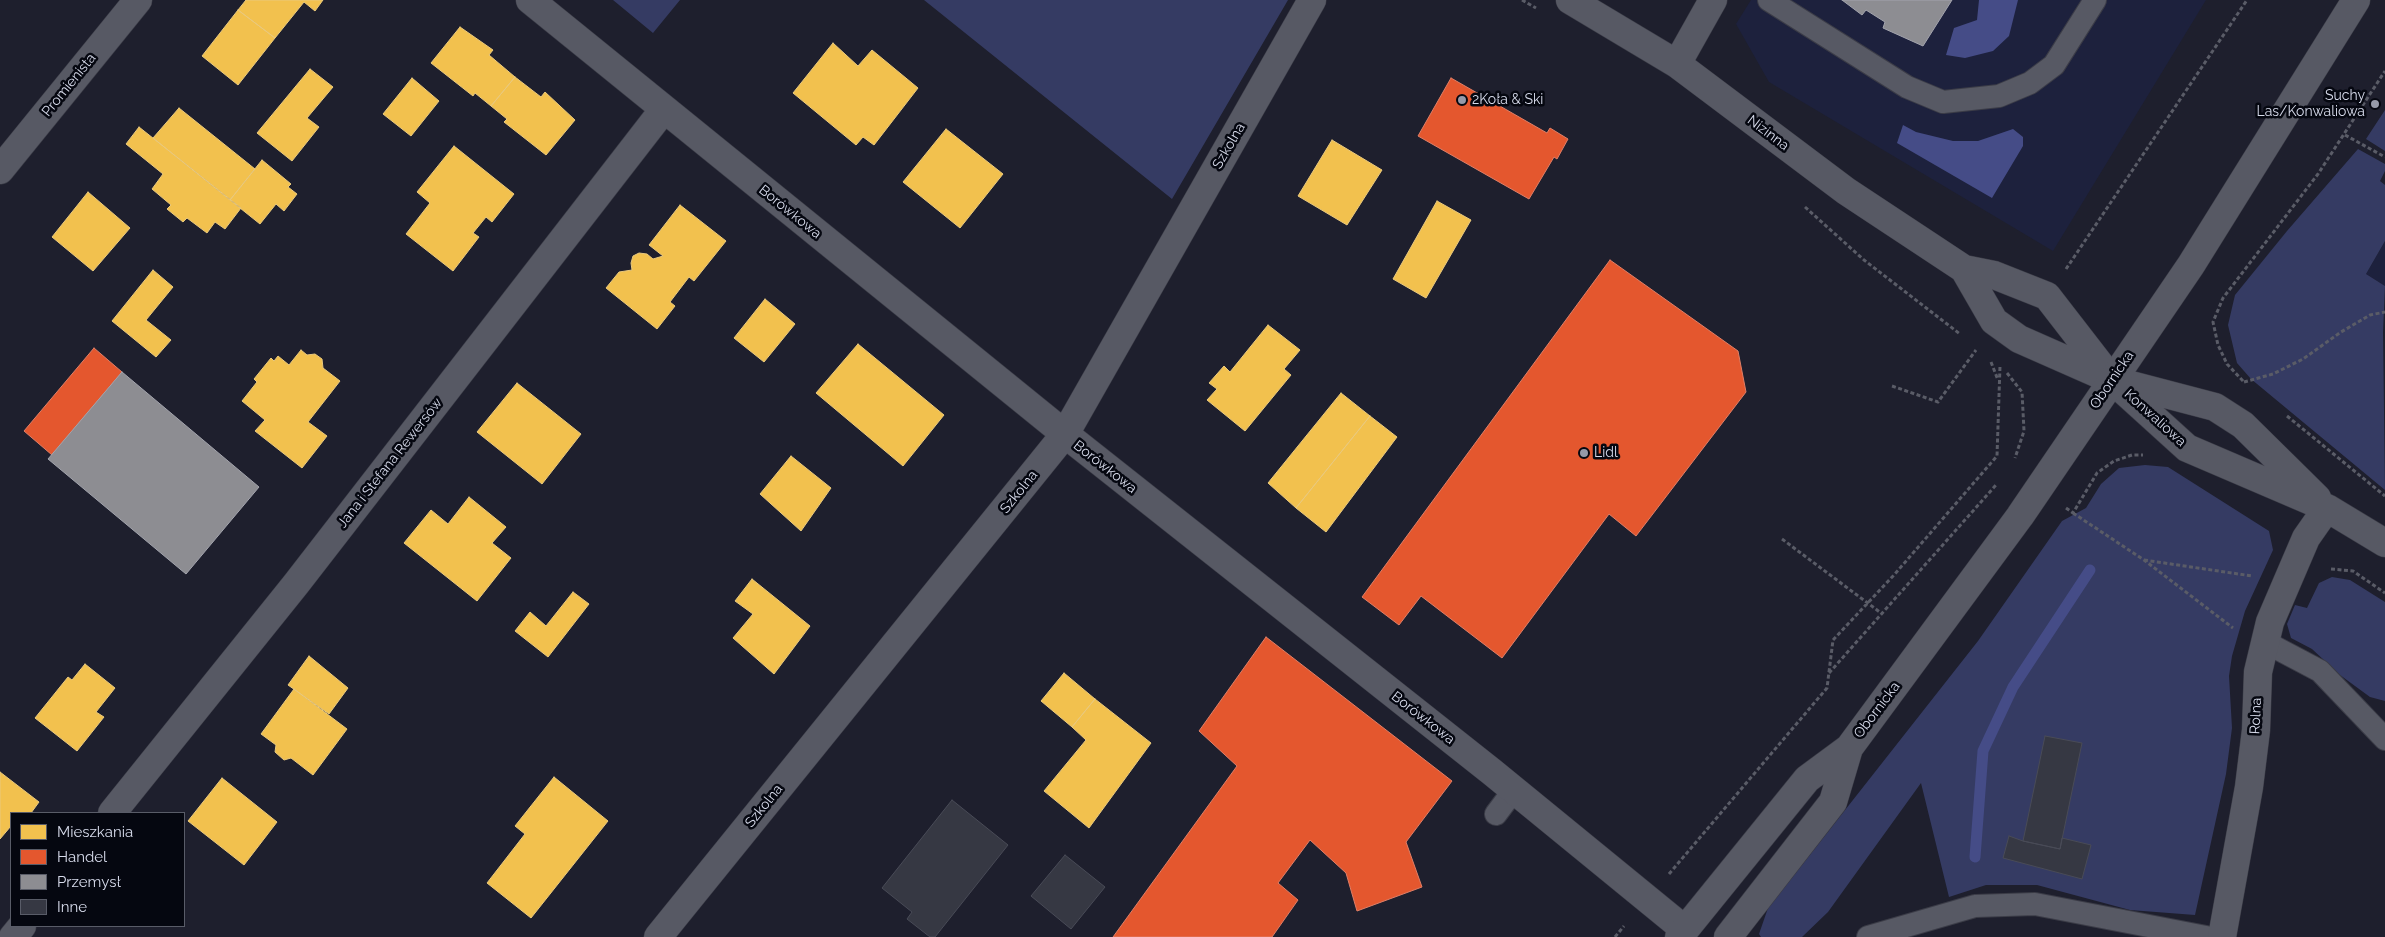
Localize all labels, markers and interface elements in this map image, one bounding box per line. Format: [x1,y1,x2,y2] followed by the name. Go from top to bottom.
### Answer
[39,50,99,120] street label: Promienista
[2256,88,2365,120] place label: Suchy Las/Konwaliowa
[1472,92,1543,108] place label: 2Koła & Ski
[1456,94,1468,106] marker: 2Koła & Ski
[2369,98,2381,110] marker: Suchy Las/Konwaliowa
[1744,112,1792,154] street label: Nizinna
[1209,120,1249,172] street label: Szkolna
[755,182,825,242] street label: Borówkowa
[2086,348,2138,412] street label: Obornicka
[2121,386,2189,450] street label: Konwaliowa
[334,395,446,531] street label: Jana i Stefana Rewersów
[1070,437,1140,497] street label: Borówkowa
[1594,445,1618,461] place label: Lidl
[1578,447,1590,459] marker: Lidl
[997,467,1041,517] street label: Szkolna
[1850,678,1904,742] street label: Obornicka
[1388,688,1458,748] street label: Borówkowa
[2247,697,2265,735] street label: Rolna
[742,781,786,831] street label: Szkolna
[10,812,185,927] legend
[57,823,133,841] text: Mieszkania
[57,848,107,866] text: Handel
[57,873,121,891] text: Przemysł
[57,898,87,916] text: Inne

